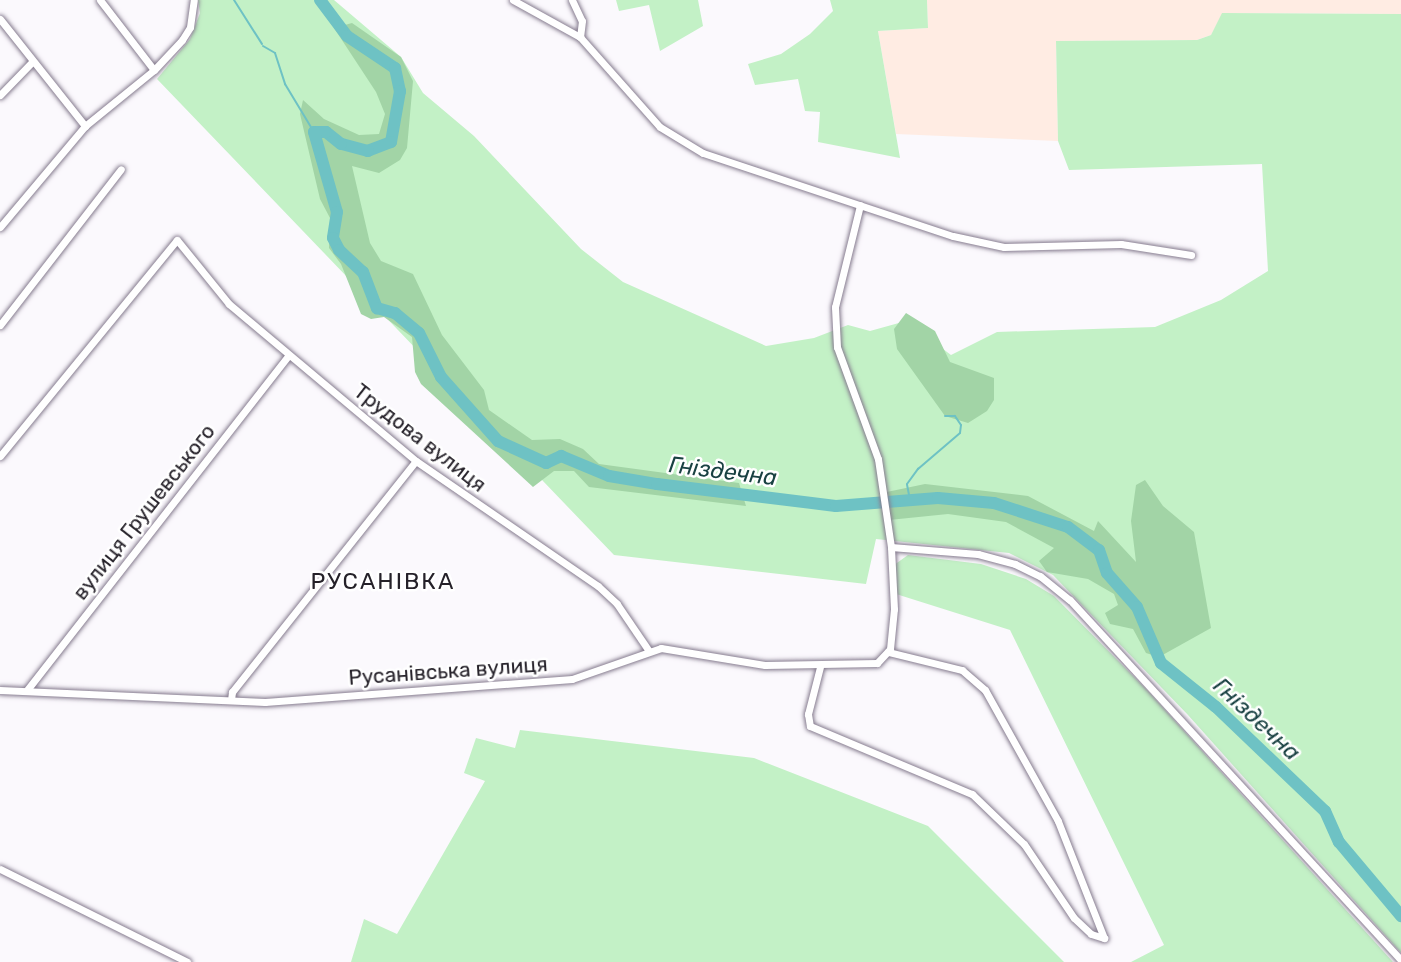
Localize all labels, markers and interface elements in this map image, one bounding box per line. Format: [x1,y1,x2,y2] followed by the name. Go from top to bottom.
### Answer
[349,379,491,497] street label: Трудова вулиця
[68,419,220,605] street label: вулиця Грушевського
[667,451,779,491] water label: Гніздечна
[312,567,454,595] district label: РУСАНІВКА
[348,651,548,691] street label: Русанівська вулиця
[1208,672,1306,766] water label: Гніздечна

